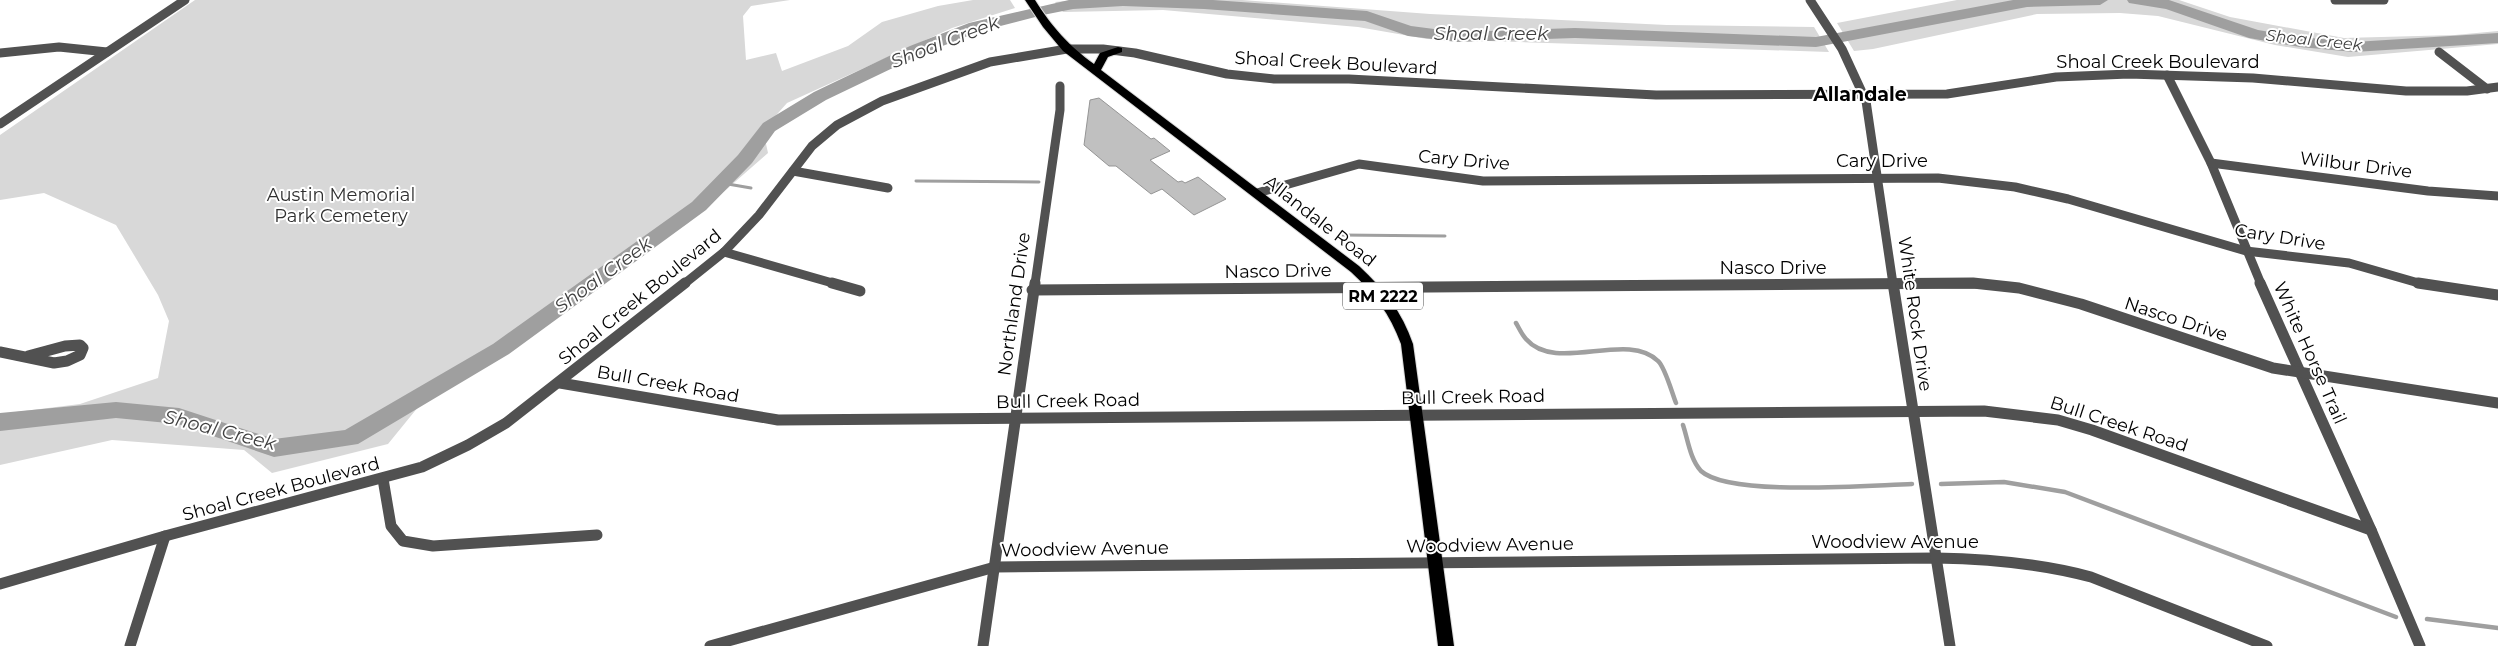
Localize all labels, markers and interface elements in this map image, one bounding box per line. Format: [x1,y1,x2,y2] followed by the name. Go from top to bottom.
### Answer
[887,10,1003,73] water label: Shoal Creek
[1434,22,1549,45] water label: Shoal Creek
[2265,26,2364,55] water label: Shoal Creek
[1234,47,1438,79] street label: Shoal Creek Boulevard
[2056,51,2260,73] street label: Shoal Creek Boulevard
[1812,83,1907,106] district label: Allandale
[1417,145,1511,175] street label: Cary Drive
[2299,147,2413,183] street label: Wilbur Drive
[1836,150,1928,172] street label: Cary Drive
[1260,171,1380,271] street label: Allandale Road
[267,184,415,227] park label: Austin Memorial Park Cemetery
[2233,219,2327,255] street label: Cary Drive
[554,224,726,370] street label: Shoal Creek Boulevard
[993,231,1035,377] street label: Northland Drive
[550,232,657,318] water label: Shoal Creek
[1893,235,1937,393] street label: White Rock Drive
[1719,257,1827,279] street label: Nasco Drive
[1224,259,1332,283] street label: Nasco Drive
[2269,278,2351,428] street label: White Horse Trail
[1343,282,1423,310] road number: RM 2222
[2122,292,2230,346] street label: Nasco Drive
[595,361,741,407] street label: Bull Creek Road
[1401,385,1545,409] street label: Bull Creek Road
[996,389,1140,413] street label: Bull Creek Road
[2047,391,2191,457] street label: Bull Creek Road
[162,405,279,455] water label: Shoal Creek
[180,452,382,526] street label: Shoal Creek Boulevard
[1811,531,1979,553] street label: Woodview Avenue
[1406,533,1574,557] street label: Woodview Avenue
[1001,537,1169,561] street label: Woodview Avenue

